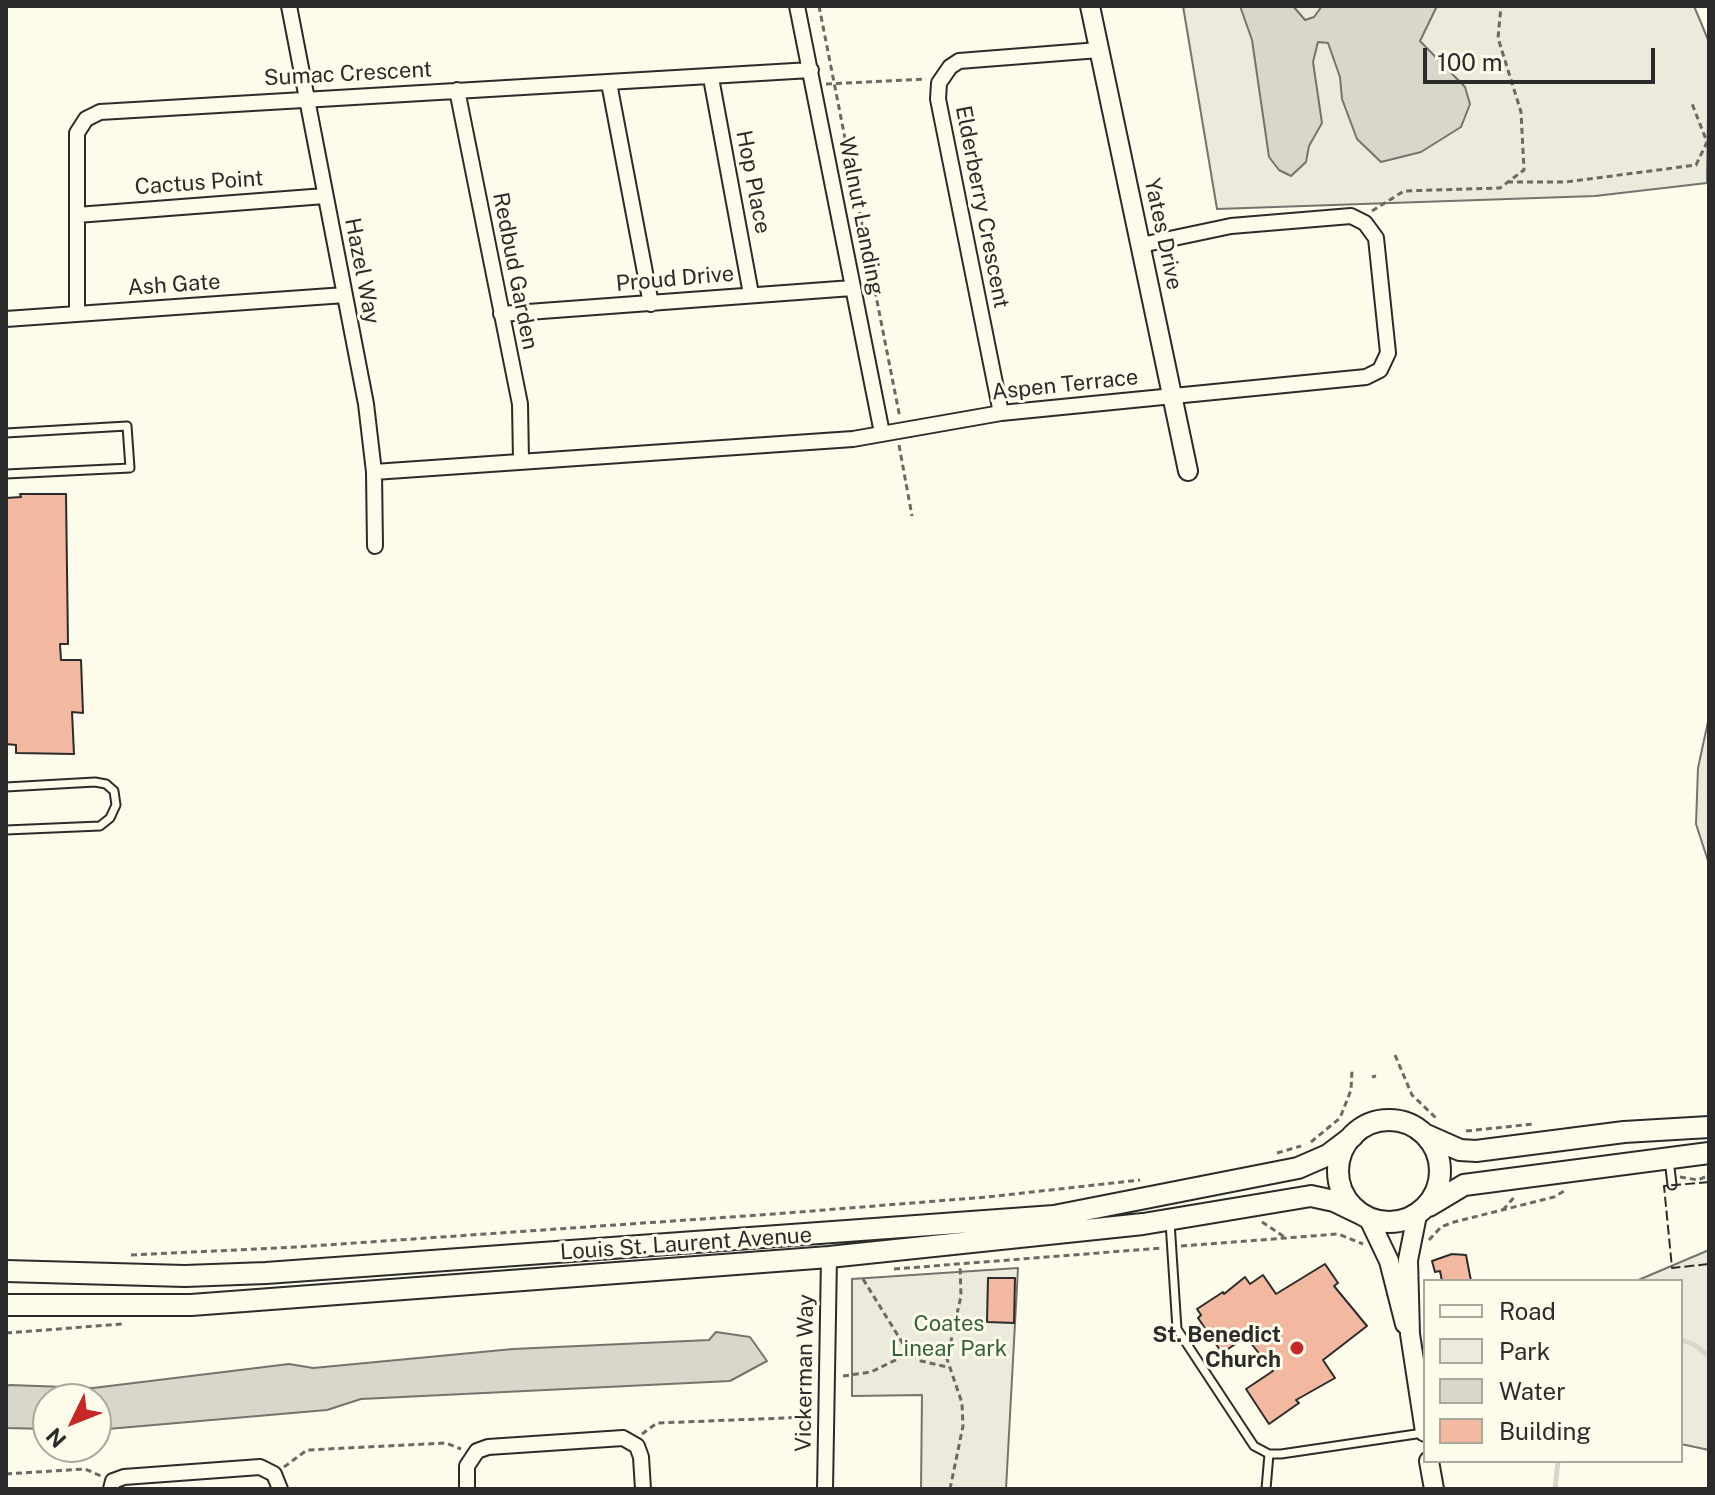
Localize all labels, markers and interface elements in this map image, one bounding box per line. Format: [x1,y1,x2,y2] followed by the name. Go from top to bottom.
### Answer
[1427,32,1659,82] scale bar
[1437,48,1503,76] text: 100 m
[263,56,433,92] street label: Sumac Crescent
[949,103,1015,311] street label: Elderberry Crescent
[730,128,776,236] street label: Hop Place
[833,135,889,297] street label: Walnut Landing
[134,165,264,201] street label: Cactus Point
[1138,176,1188,292] street label: Yates Drive
[487,190,543,352] street label: Redbud Garden
[339,216,385,326] street label: Hazel Way
[615,261,735,297] street label: Proud Drive
[127,269,221,301] street label: Ash Gate
[990,364,1140,406] street label: Aspen Terrace
[559,1222,813,1266] street label: Louis St. Laurent Avenue
[1423,1279,1683,1463] legend
[790,1294,820,1452] street label: Vickerman Way
[1499,1297,1556,1325] text: Road
[891,1311,1007,1362] park label: Coates Linear Park
[1152,1322,1281,1374] place label: St. Benedict Church
[1499,1337,1550,1365] text: Park
[1288,1339,1306,1357] marker: St. Benedict Church
[1499,1377,1566,1405] text: Water
[32,1383,112,1463] north arrow
[1499,1417,1591,1445] text: Building
[41,1423,71,1453] text: N

